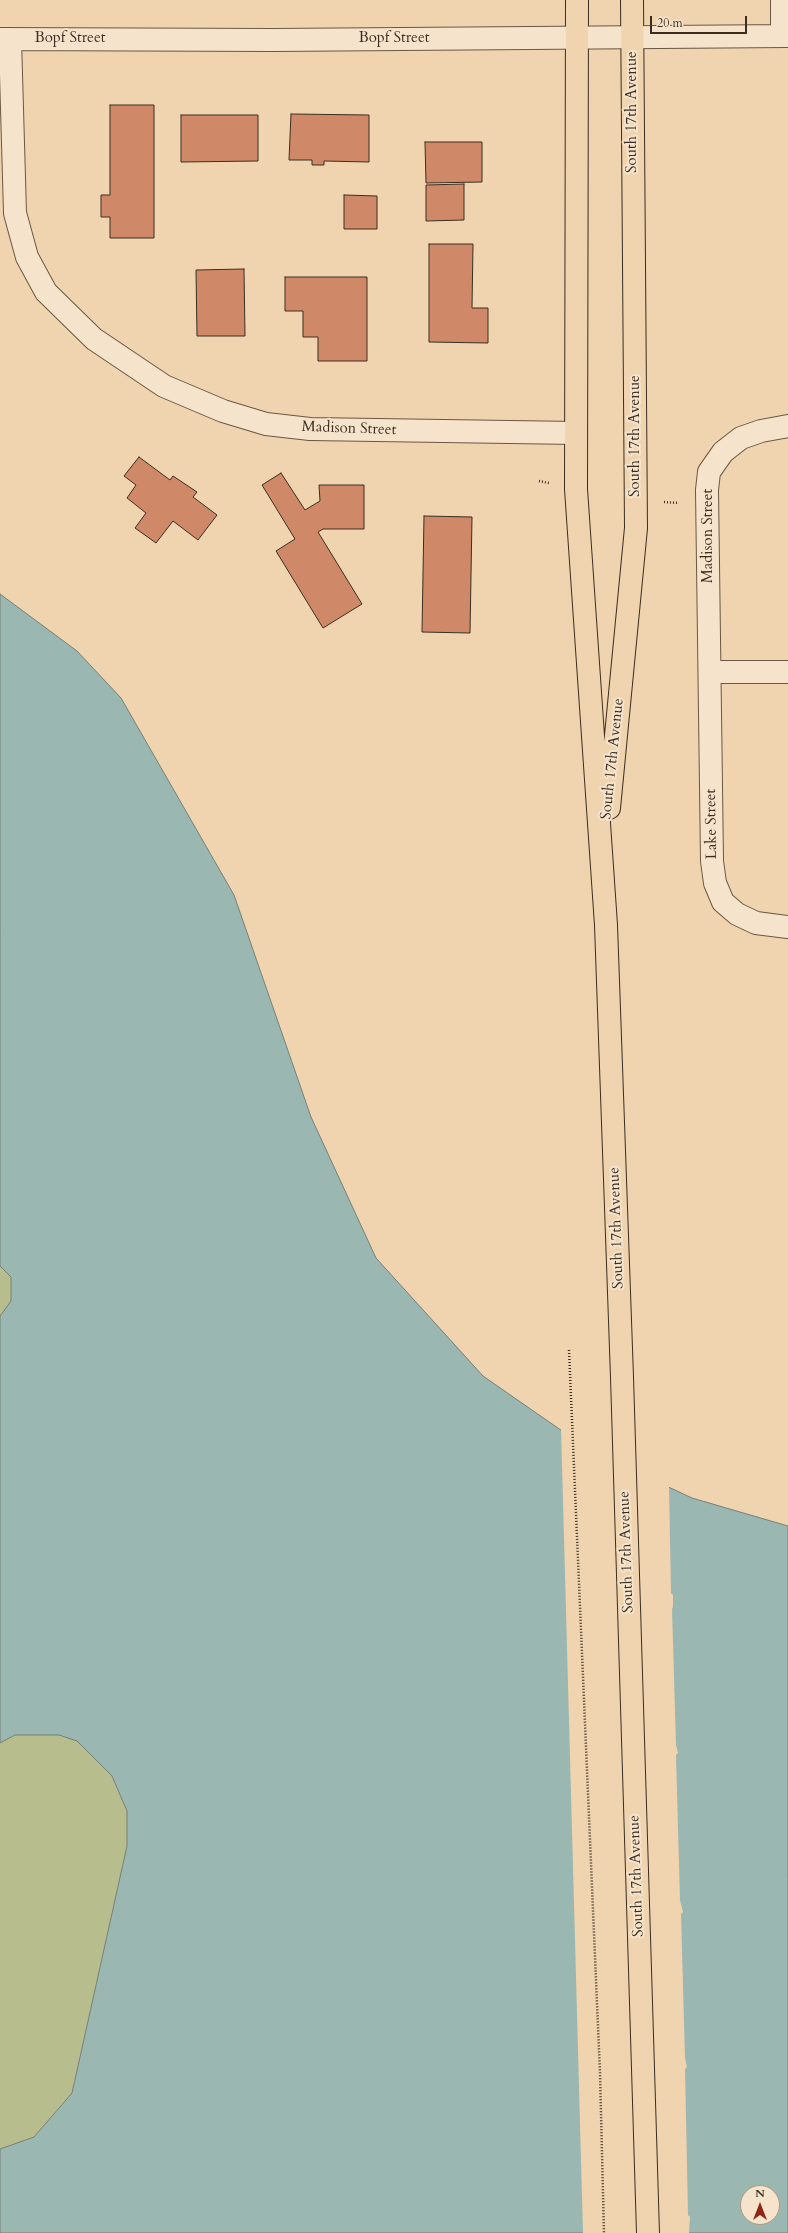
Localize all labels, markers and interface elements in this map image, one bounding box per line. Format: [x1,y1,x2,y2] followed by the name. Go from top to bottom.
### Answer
[652,8,749,34] scale bar
[657,15,683,31] text: 20 m
[35,30,105,48] street label: Bopf Street
[359,30,429,48] street label: Bopf Street
[624,51,642,173] street label: South 17th Avenue
[627,375,645,497] street label: South 17th Avenue
[301,418,397,440] street label: Madison Street
[700,489,718,583] street label: Madison Street
[598,697,628,821] street label: South 17th Avenue
[702,789,722,859] street label: Lake Street
[606,1167,628,1289] street label: South 17th Avenue
[616,1491,638,1613] street label: South 17th Avenue
[626,1815,648,1937] street label: South 17th Avenue
[740,2185,780,2225] north arrow
[755,2186,765,2201] text: N

